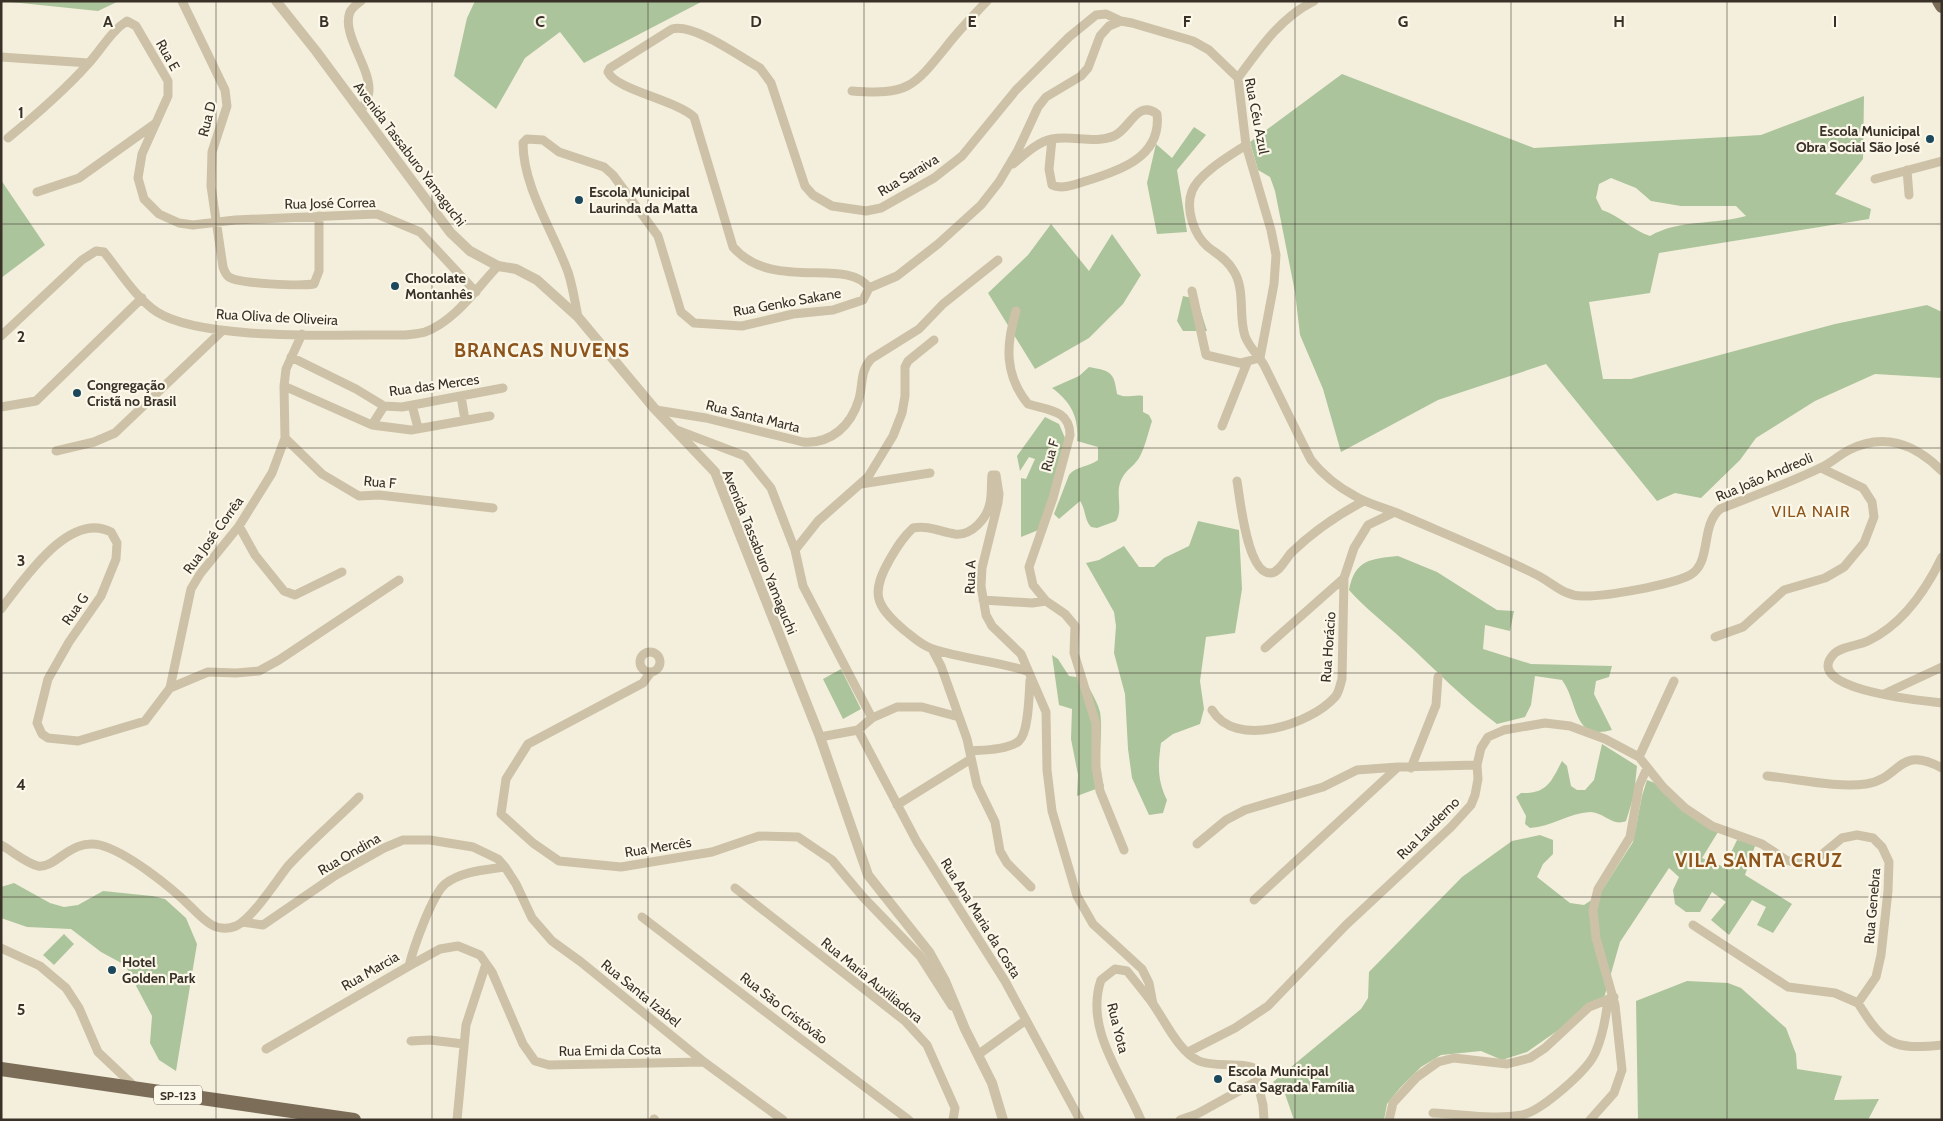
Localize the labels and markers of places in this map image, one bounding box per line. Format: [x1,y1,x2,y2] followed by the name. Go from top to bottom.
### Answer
[1796,122,1920,156] place label: Escola Municipal Obra Social São José
[1924,133,1936,145] marker: Escola Municipal Obra Social São José
[589,183,698,217] place label: Escola Municipal Laurinda da Matta
[573,194,585,206] marker: Escola Municipal Laurinda da Matta
[405,269,473,303] place label: Chocolate Montanhês
[389,280,401,292] marker: Chocolate Montanhês
[87,376,177,410] place label: Congregação Cristã no Brasil
[71,387,83,399] marker: Congregação Cristã no Brasil
[122,953,196,987] place label: Hotel Golden Park
[106,964,118,976] marker: Hotel Golden Park
[1228,1062,1355,1096] place label: Escola Municipal Casa Sagrada Família
[1212,1073,1224,1085] marker: Escola Municipal Casa Sagrada Família

